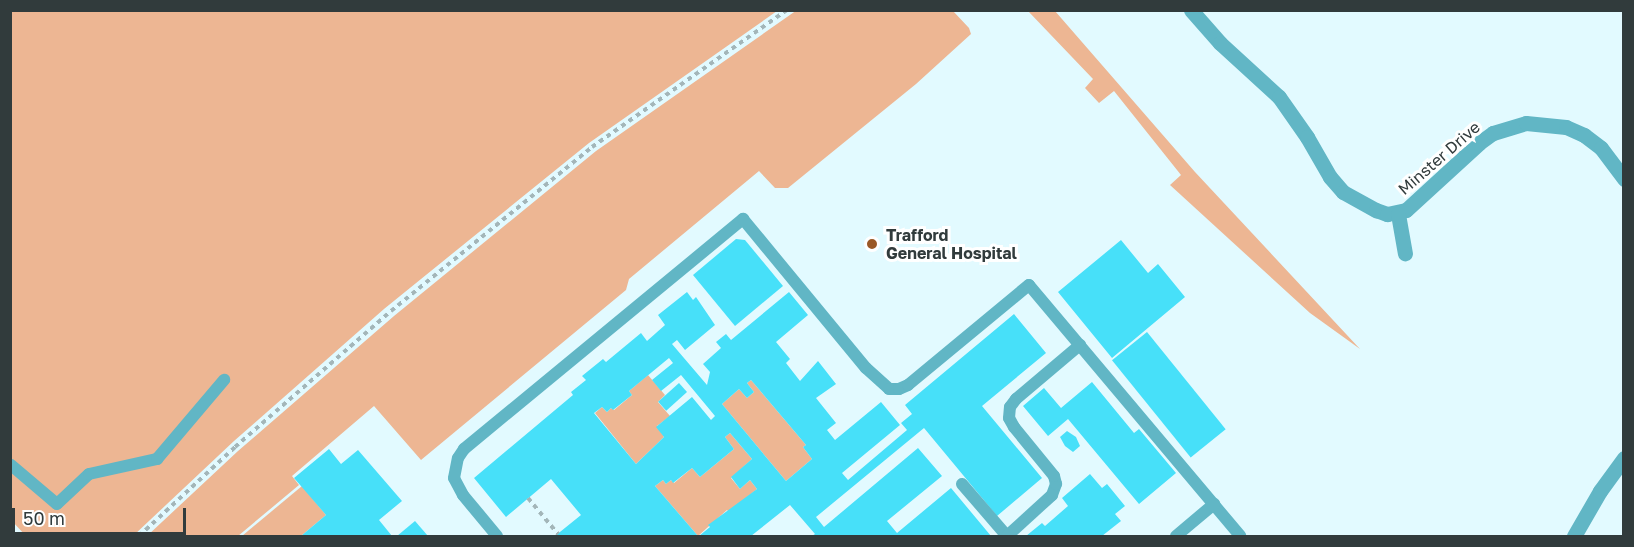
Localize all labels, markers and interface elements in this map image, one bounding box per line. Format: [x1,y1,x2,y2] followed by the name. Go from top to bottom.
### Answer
[1394,117,1484,199] street label: Minster Drive
[886,225,1017,263] place label: Trafford General Hospital
[863,235,881,253] marker: Trafford General Hospital
[15,496,189,534] scale bar
[23,507,65,529] text: 50 m

